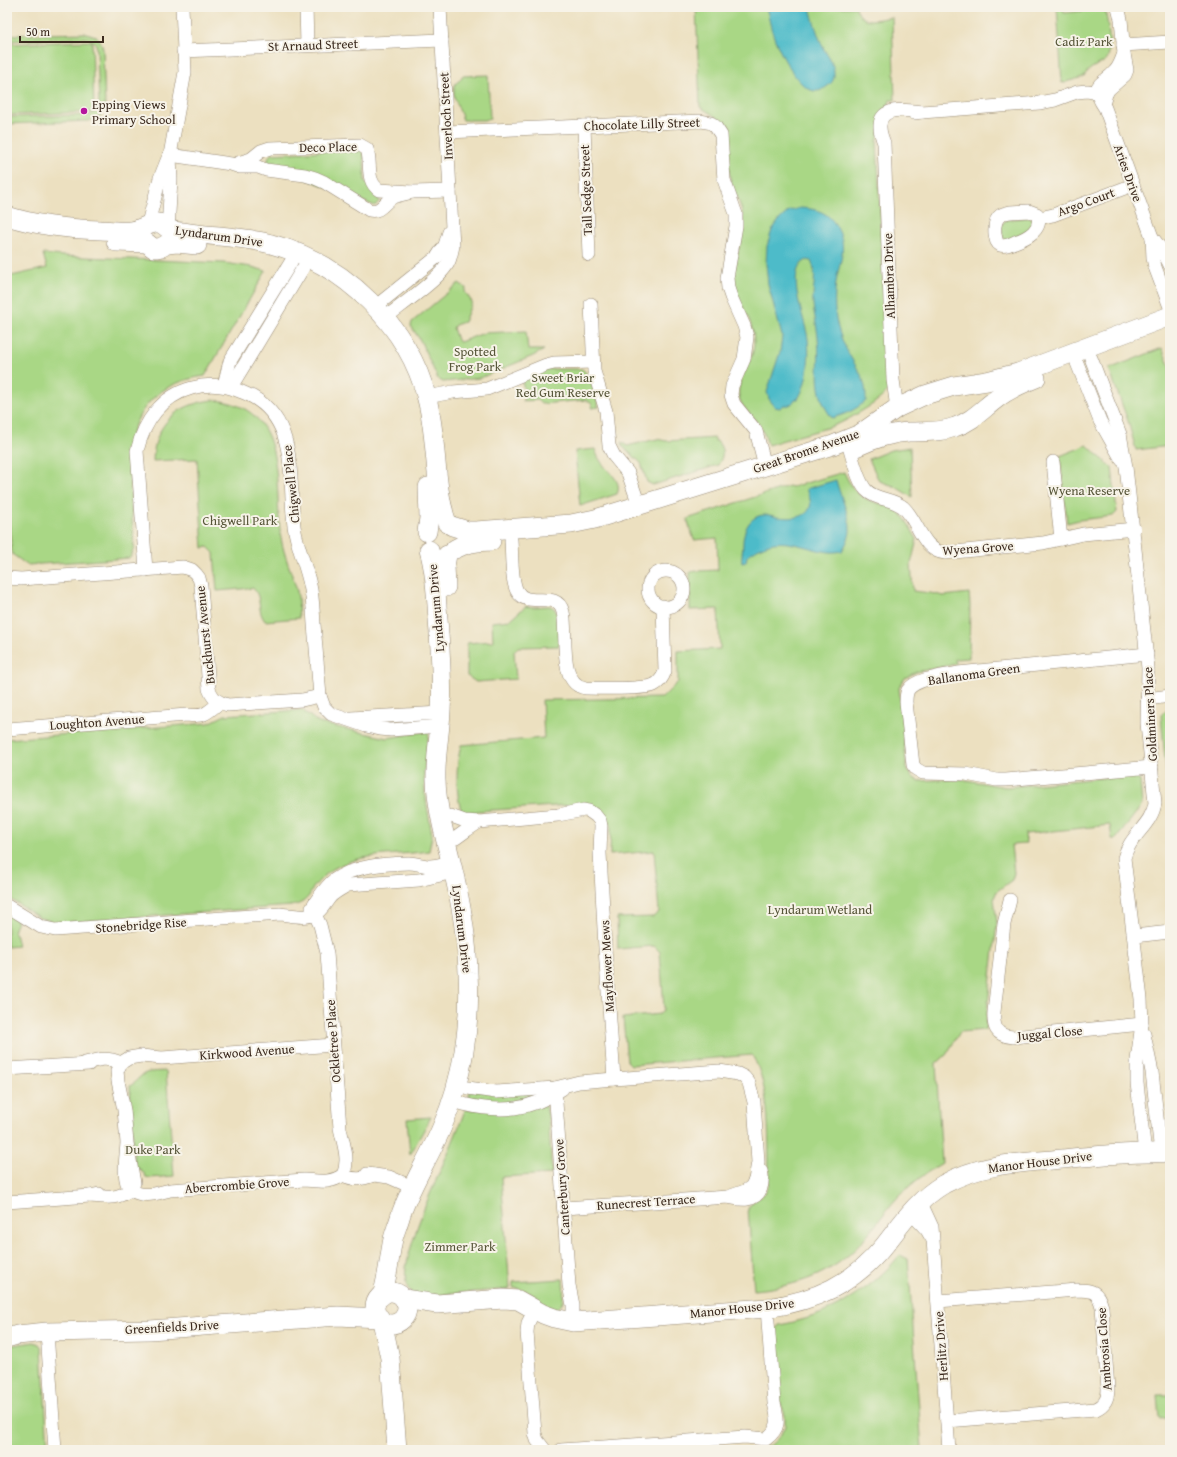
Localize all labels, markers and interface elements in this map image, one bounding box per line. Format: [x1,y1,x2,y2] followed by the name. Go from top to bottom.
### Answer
[20,18,103,44] scale bar
[26,23,50,40] text: 50 m
[1055,32,1113,51] park label: Cadiz Park
[268,34,359,56] street label: St Arnaud Street
[434,71,458,160] street label: Inverloch Street
[92,95,176,129] place label: Epping Views Primary School
[79,106,89,116] marker: Epping Views Primary School
[584,112,701,136] street label: Chocolate Lilly Street
[299,137,357,157] street label: Deco Place
[1109,141,1147,205] street label: Aries Drive
[575,144,597,236] street label: Tall Sedge Street
[1055,183,1118,221] street label: Argo Court
[174,220,264,252] street label: Lyndarum Drive
[878,233,900,319] street label: Alhambra Drive
[449,342,502,376] park label: Spotted Frog Park
[516,368,610,402] park label: Sweet Briar Red Gum Reserve
[750,424,862,478] street label: Great Brome Avenue
[277,444,305,524] street label: Chigwell Place
[1048,481,1130,500] park label: Wyena Reserve
[203,511,278,530] park label: Chigwell Park
[942,536,1014,560] street label: Wyena Grove
[423,563,449,653] street label: Lyndarum Drive
[190,585,220,685] street label: Buckhurst Avenue
[927,658,1022,690] street label: Ballanoma Green
[1138,666,1162,762] street label: Goldminers Place
[49,709,145,735] street label: Loughton Avenue
[447,884,477,974] street label: Lyndarum Drive
[768,900,872,919] park label: Lyndarum Wetland
[95,912,187,938] street label: Stonebridge Rise
[595,920,619,1012] street label: Mayflower Mews
[321,999,345,1083] street label: Ockletree Place
[1015,1021,1083,1045] street label: Juggal Close
[199,1039,295,1065] street label: Kirkwood Avenue
[549,1138,575,1236] street label: Canterbury Grove
[125,1140,181,1159] park label: Duke Park
[987,1146,1093,1178] street label: Manor House Drive
[184,1172,290,1198] street label: Abercrombie Grove
[596,1189,696,1215] street label: Runecrest Terrace
[424,1237,496,1256] park label: Zimmer Park
[689,1293,795,1323] street label: Manor House Drive
[1092,1307,1116,1391] street label: Ambrosia Close
[929,1311,953,1381] street label: Herlitz Drive
[125,1315,219,1339] street label: Greenfields Drive

